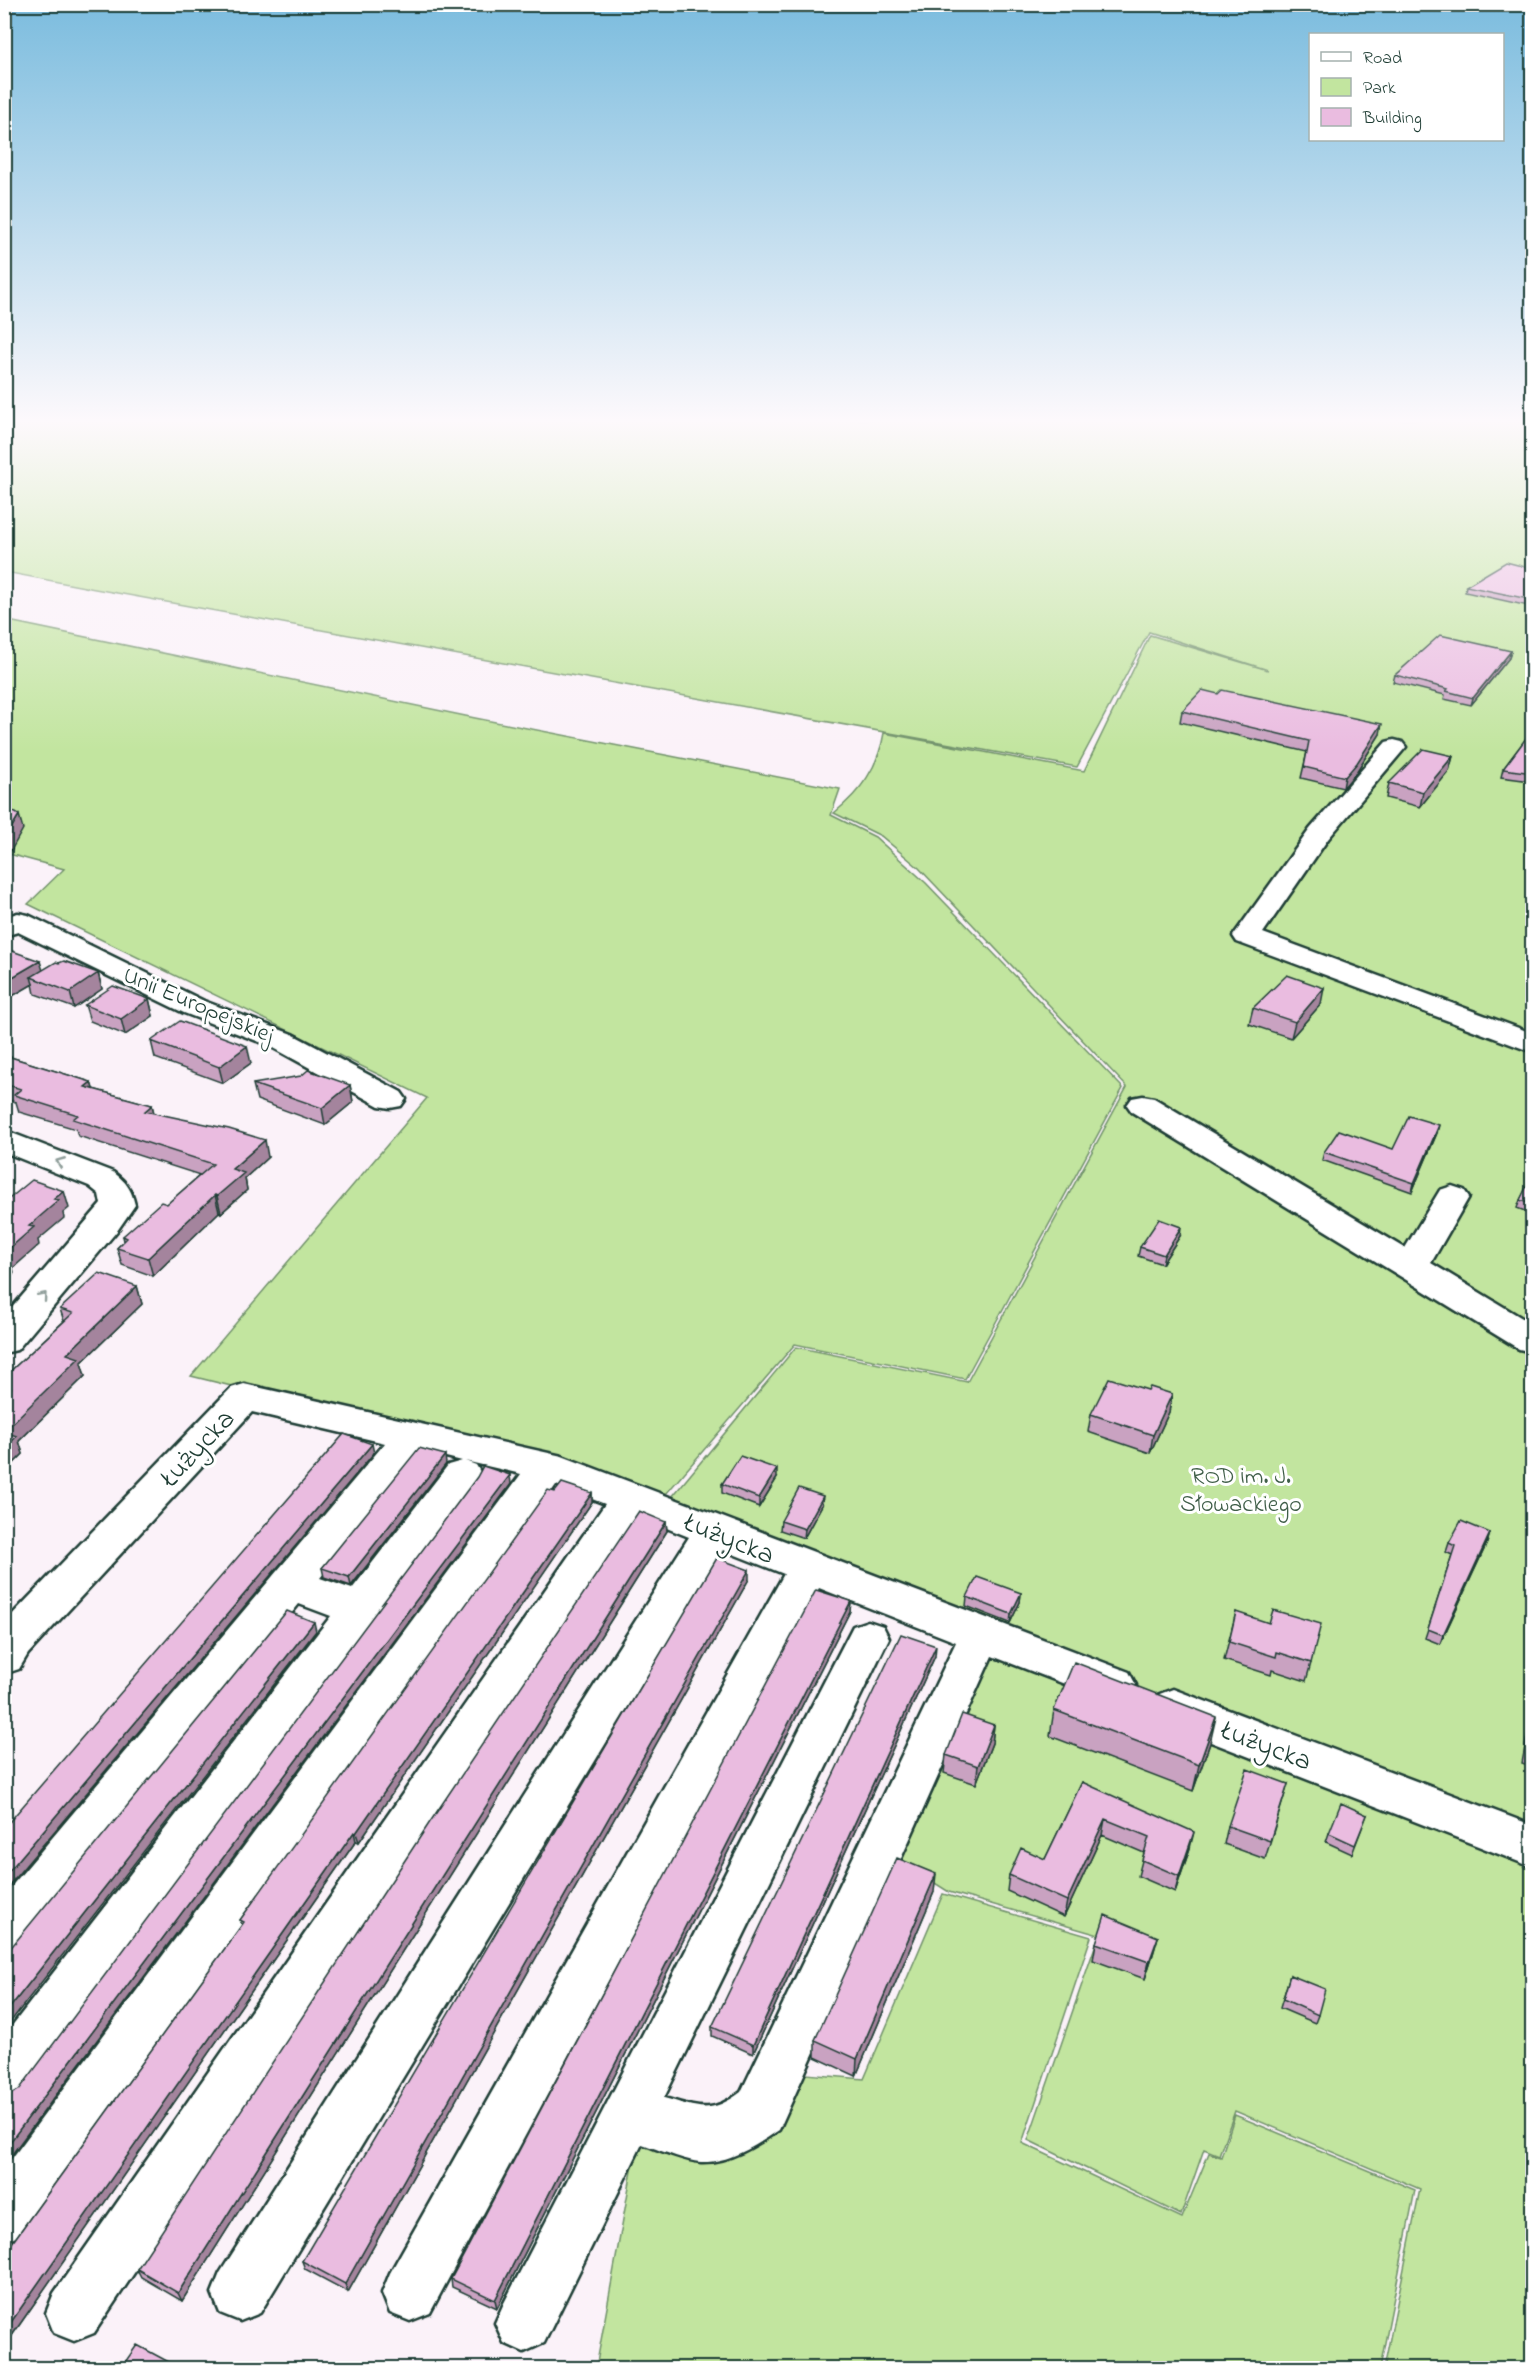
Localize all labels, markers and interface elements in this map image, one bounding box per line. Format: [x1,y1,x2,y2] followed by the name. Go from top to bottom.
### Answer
[1309,33,1504,141] legend
[1363,46,1402,72] text: Road
[1363,76,1396,102] text: Park
[1362,106,1422,133] text: Building
[117,959,280,1054] street label: Unii Europejskiej
[56,1157,66,1170] one-way arrow
[35,1292,46,1303] one-way arrow
[151,1401,246,1499] street label: Łużycka
[1180,1460,1302,1523] park label: ROD im. J. Słowackiego
[676,1503,780,1577] street label: Łużycka
[1213,1711,1317,1783] street label: Łużycka

